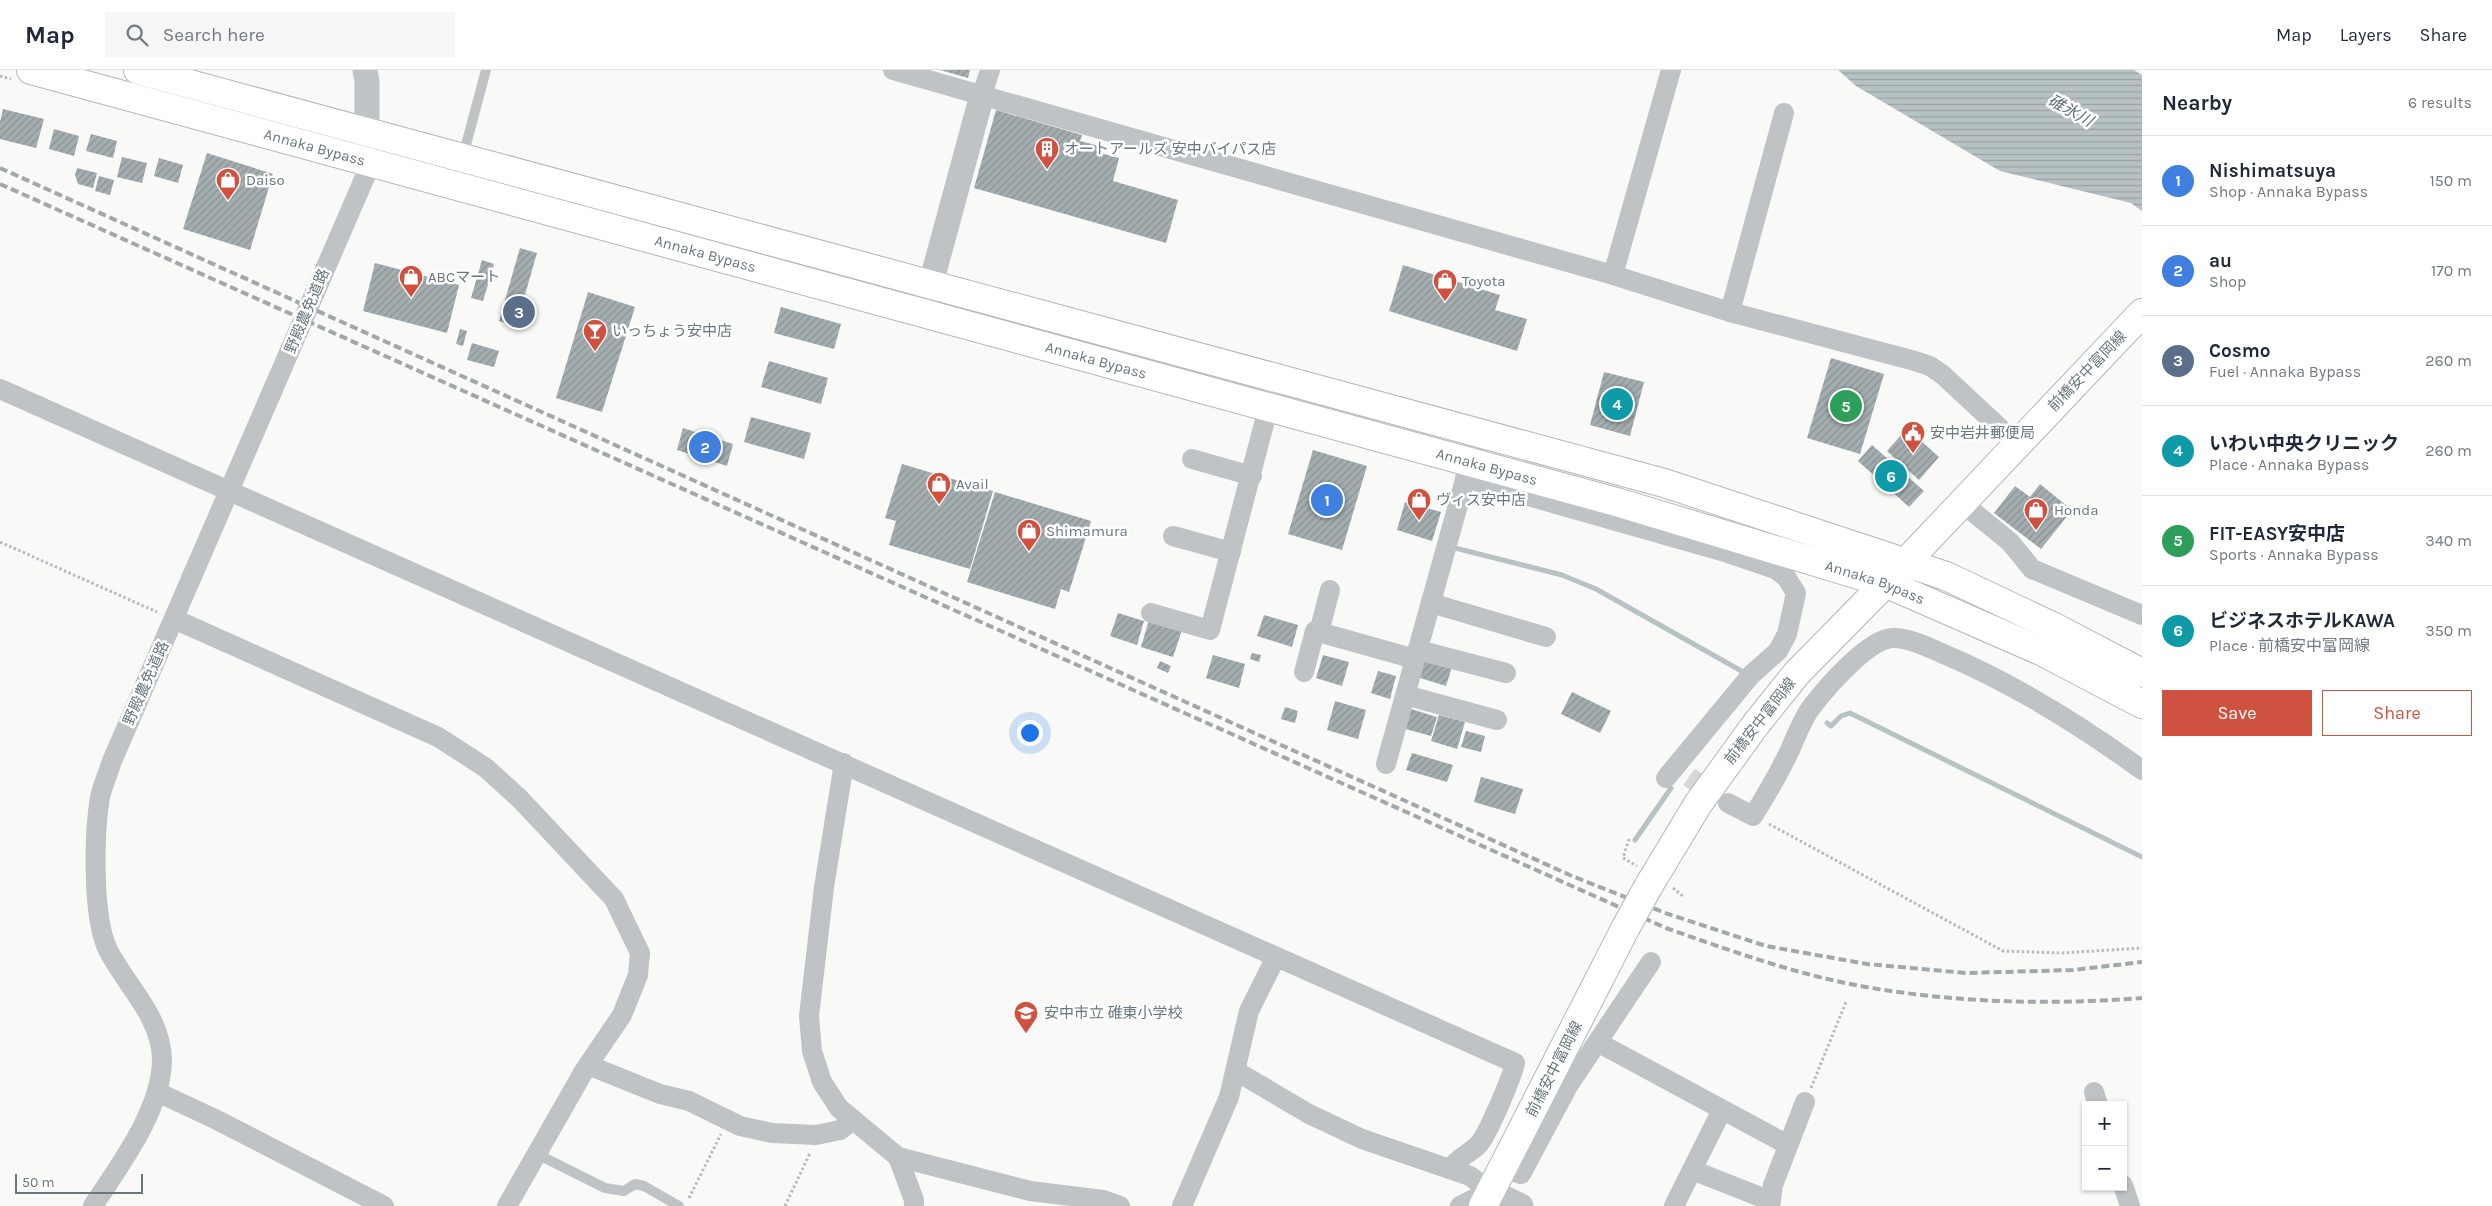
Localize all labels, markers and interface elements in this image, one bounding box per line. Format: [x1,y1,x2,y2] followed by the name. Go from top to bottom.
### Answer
[105,12,455,57] search box
[25,21,75,49] text: Map
[123,21,151,49] icon: search
[163,24,265,46] text: Search here
[2276,24,2312,46] text: Map
[2340,24,2392,46] text: Layers
[2420,24,2467,46] text: Share
[2045,90,2098,131] water label: 碓氷川
[2162,91,2232,115] text: Nearby
[2408,93,2472,112] text: 6 results
[262,125,367,170] street label: Annaka Bypass
[1034,136,1060,170] building icon: オートアールズ 安中バイパス店
[1064,140,1276,158] place label: オートアールズ 安中バイパス店
[2209,160,2336,182] text: Nishimatsuya
[215,167,241,201] shop icon: Daiso
[246,171,285,189] place label: Daiso
[2175,171,2181,190] text: 1
[2429,171,2472,190] text: 150 m
[2209,182,2368,201] text: Shop · Annaka Bypass
[653,231,758,276] street label: Annaka Bypass
[2209,250,2232,272] text: au
[2173,261,2183,280] text: 2
[2431,261,2472,280] text: 170 m
[398,264,424,298] shop icon: ABCマート
[281,266,333,356] street label: 野殿農免道路
[428,268,500,286] place label: ABCマート
[1432,268,1458,302] shop icon: Toyota
[1462,272,1506,290] place label: Toyota
[2209,272,2246,291] text: Shop
[503,293,535,331] pin: 3
[582,318,608,352] bar icon: いっちょう安中店
[612,322,732,340] place label: いっちょう安中店
[2044,327,2130,415] street label: 前橋安中富岡線
[1043,338,1149,383] street label: Annaka Bypass
[2209,340,2271,362] text: Cosmo
[2173,351,2183,370] text: 3
[2425,351,2472,370] text: 260 m
[2209,362,2361,381] text: Fuel · Annaka Bypass
[1601,385,1633,423] pin: 4
[1830,387,1862,425] pin: 5
[1900,420,1926,454] public building icon: 安中岩井郵便局
[1930,424,2035,442] place label: 安中岩井郵便局
[689,428,721,466] pin: 2
[2209,433,2399,455] text: いわい中央クリニック
[2173,441,2183,460] text: 4
[2425,441,2472,460] text: 260 m
[1434,444,1540,489] street label: Annaka Bypass
[2209,455,2369,474] text: Place · Annaka Bypass
[1875,457,1907,495] pin: 6
[926,471,952,505] shop icon: Avail
[956,475,989,493] place label: Avail
[1311,481,1343,519] pin: 1
[1406,487,1432,521] shop icon: ヴィス安中店
[1436,491,1526,509] place label: ヴィス安中店
[2023,497,2049,531] shop icon: Honda
[2054,501,2098,519] place label: Honda
[1016,518,1042,552] shop icon: Shimamura
[1046,522,1128,540] place label: Shimamura
[2209,523,2345,545] text: FIT-EASY安中店
[2173,531,2183,550] text: 5
[2425,531,2472,550] text: 340 m
[2209,545,2379,564] text: Sports · Annaka Bypass
[1823,556,1928,608] street label: Annaka Bypass
[2209,610,2395,632] text: ビジネスホテルKAWA
[2173,621,2183,640] text: 6
[2425,621,2472,640] text: 350 m
[2209,636,2370,655] text: Place · 前橋安中富岡線
[119,638,173,728] street label: 野殿農免道路
[1721,674,1799,768] street label: 前橋安中富岡線
[2162,690,2312,736] button: Save
[2322,690,2472,736] button: Share
[1017,720,1043,746] your location
[1013,1000,1039,1034] school or university icon: 安中市立 碓東小学校
[1044,1004,1183,1022] place label: 安中市立 碓東小学校
[1522,1018,1586,1120] street label: 前橋安中富岡線
[2082,1101,2127,1191] map controls
[2082,1101,2127,1146] button: +
[2082,1146,2127,1191] button: −
[15,1171,142,1194] scale bar
[22,1174,55,1191] text: 50 m

